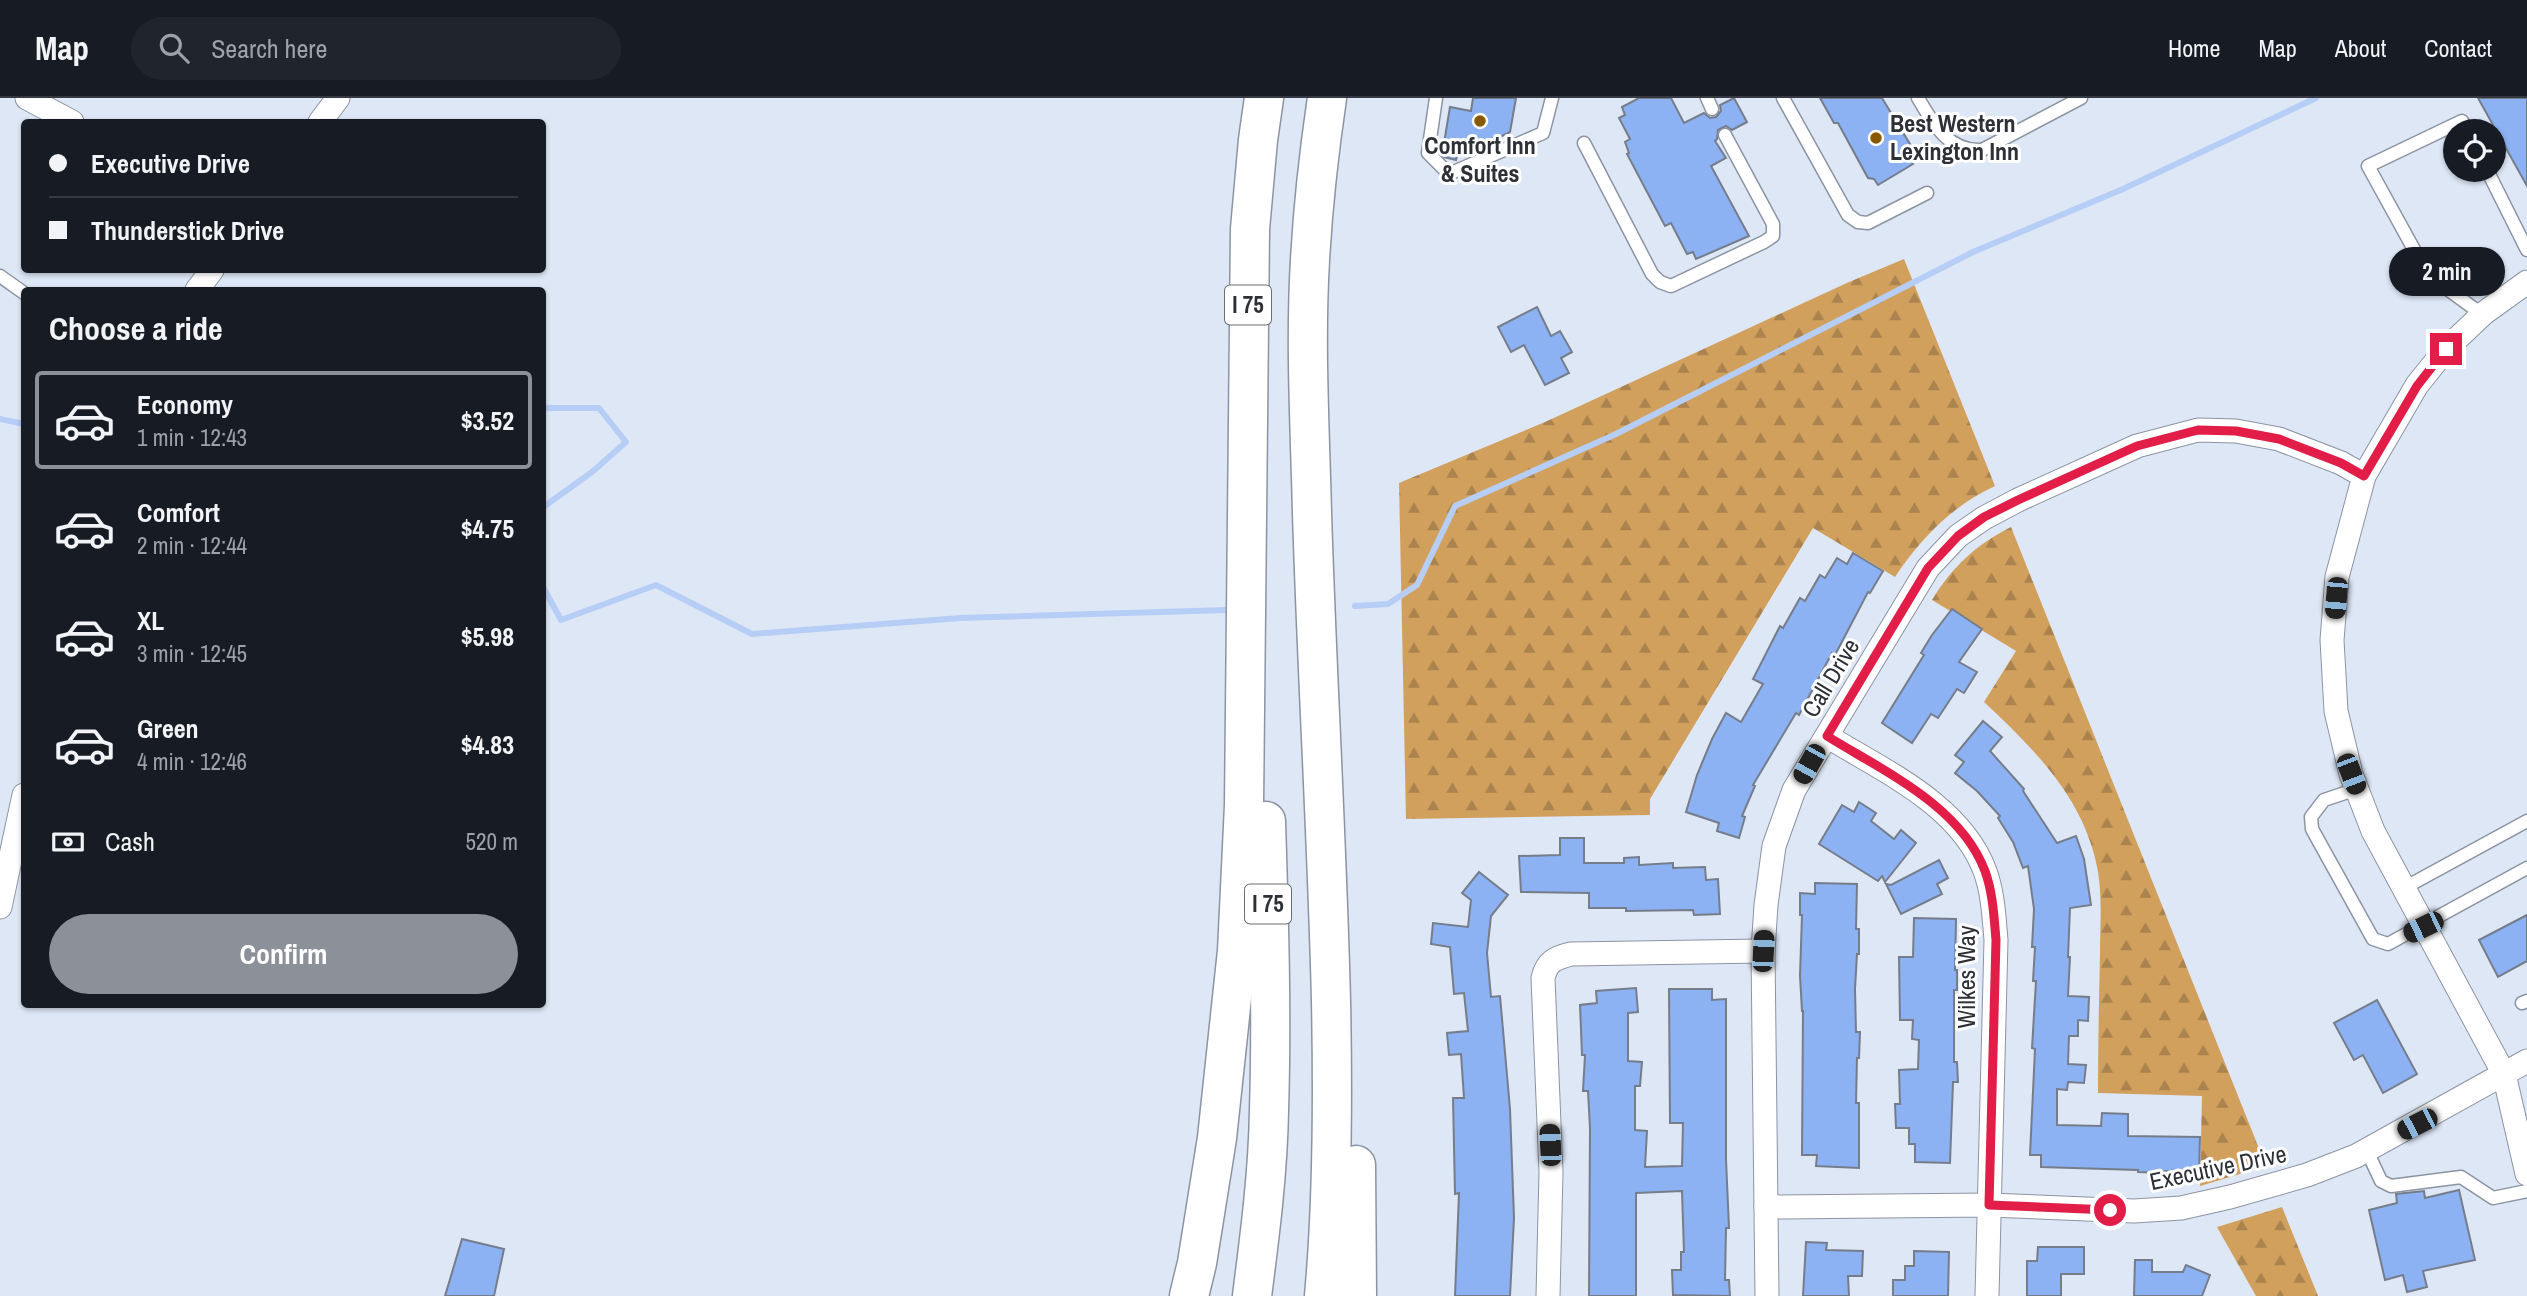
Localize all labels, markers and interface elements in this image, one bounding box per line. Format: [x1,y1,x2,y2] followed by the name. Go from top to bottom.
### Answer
[131,17,621,80] search box
[35,26,89,70] text: Map
[155,29,193,67] icon: search
[211,31,327,66] text: Search here
[2168,32,2220,64] text: Home
[2258,32,2297,64] text: Map
[2335,32,2386,64] text: About
[2424,32,2492,64] text: Contact
[1890,107,2019,167] place label: Best Western Lexington Inn
[1472,113,1488,129] marker: Comfort Inn & Suites
[2443,119,2506,182] map controls
[2443,119,2506,182] button: locate
[1424,129,1536,189] place label: Comfort Inn & Suites
[1868,130,1884,146] marker: Best Western Lexington Inn
[91,146,250,181] text: Executive Drive
[91,213,284,248] text: Thunderstick Drive
[2388,247,2504,296] callout: 2 min
[2422,256,2472,287] text: 2 min
[1225,286,1271,325] road number: I 75
[49,307,223,350] text: Choose a ride
[2430,333,2462,365] route end
[137,387,233,422] text: Economy
[53,389,116,452] icon: car
[461,403,514,438] text: $3.52
[137,422,247,453] text: 1 min · 12:43
[137,495,220,530] text: Comfort
[53,497,116,560] icon: car
[461,511,514,546] text: $4.75
[137,530,247,561] text: 2 min · 12:44
[2324,576,2349,620] car
[137,603,164,638] text: XL
[53,605,116,668] icon: car
[461,619,514,654] text: $5.98
[1794,632,1866,723] street label: Call Drive
[137,638,247,669] text: 3 min · 12:45
[137,711,199,746] text: Green
[53,713,116,776] icon: car
[461,727,514,762] text: $4.83
[1790,741,1829,787] car
[137,746,247,777] text: 4 min · 12:46
[2334,751,2369,797] car
[49,823,87,861] icon: cash
[105,824,155,859] text: Cash
[466,826,518,857] text: 520 m
[1245,884,1291,924] road number: I 75
[2400,908,2447,946] car
[49,914,518,994] button: Confirm
[1950,925,1982,1029] street label: Wilkes Way
[1752,929,1775,973] car
[2394,1105,2441,1143] car
[1539,1123,1562,1167] car
[2147,1137,2289,1197] street label: Executive Drive
[2094,1194,2126,1226] route start

